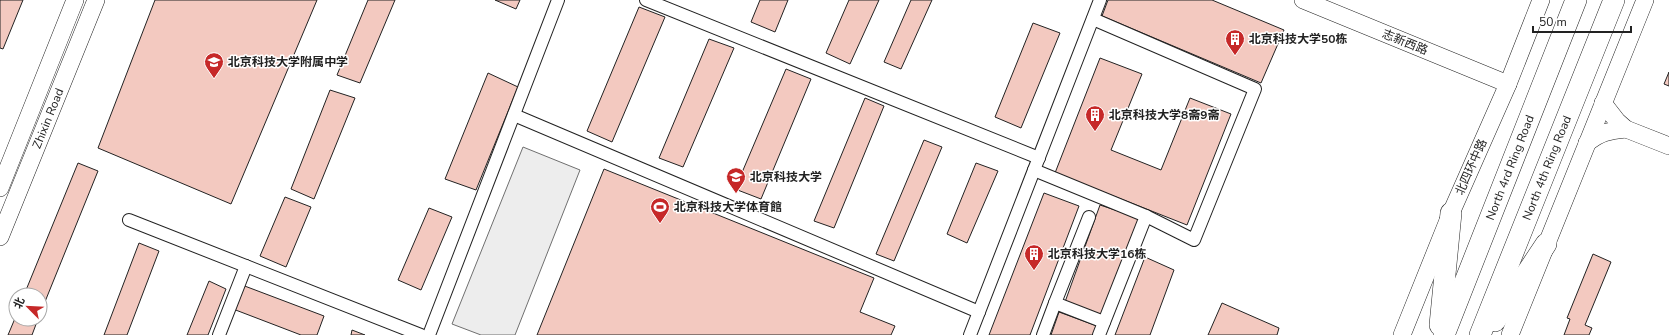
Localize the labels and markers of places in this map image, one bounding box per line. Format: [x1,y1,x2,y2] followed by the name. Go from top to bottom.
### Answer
[1224,28,1246,56] building icon: 北京科技大学50栋
[1249,31,1347,47] place label: 北京科技大学50栋
[203,51,225,79] school or university icon: 北京科技大学附属中学
[228,54,348,70] place label: 北京科技大学附属中学
[1084,104,1106,132] building icon: 北京科技大学8斋9斋
[1109,107,1219,123] place label: 北京科技大学8斋9斋
[725,166,747,194] school or university icon: 北京科技大学
[750,169,822,185] place label: 北京科技大学
[649,196,671,224] sports icon: 北京科技大学体育館
[674,199,782,215] place label: 北京科技大学体育館
[1023,243,1045,271] building icon: 北京科技大学16栋
[1048,246,1146,262] place label: 北京科技大学16栋

